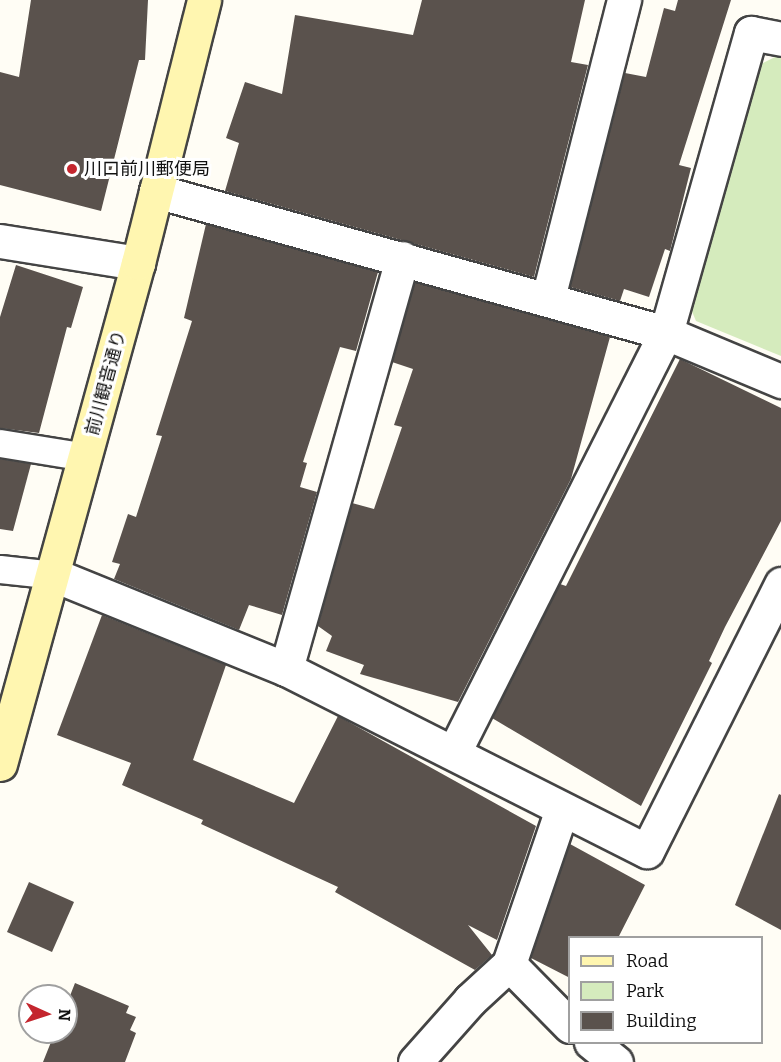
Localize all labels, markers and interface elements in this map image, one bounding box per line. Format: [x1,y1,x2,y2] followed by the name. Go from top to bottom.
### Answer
[84,158,210,180] place label: 川口前川郵便局
[65,162,79,176] marker: 川口前川郵便局
[82,328,130,438] street label: 前川観音通り
[568,936,763,1044] legend
[626,950,668,972] text: Road
[626,980,664,1002] text: Park
[18,984,78,1044] north arrow
[55,1008,74,1022] text: N
[626,1010,697,1032] text: Building

